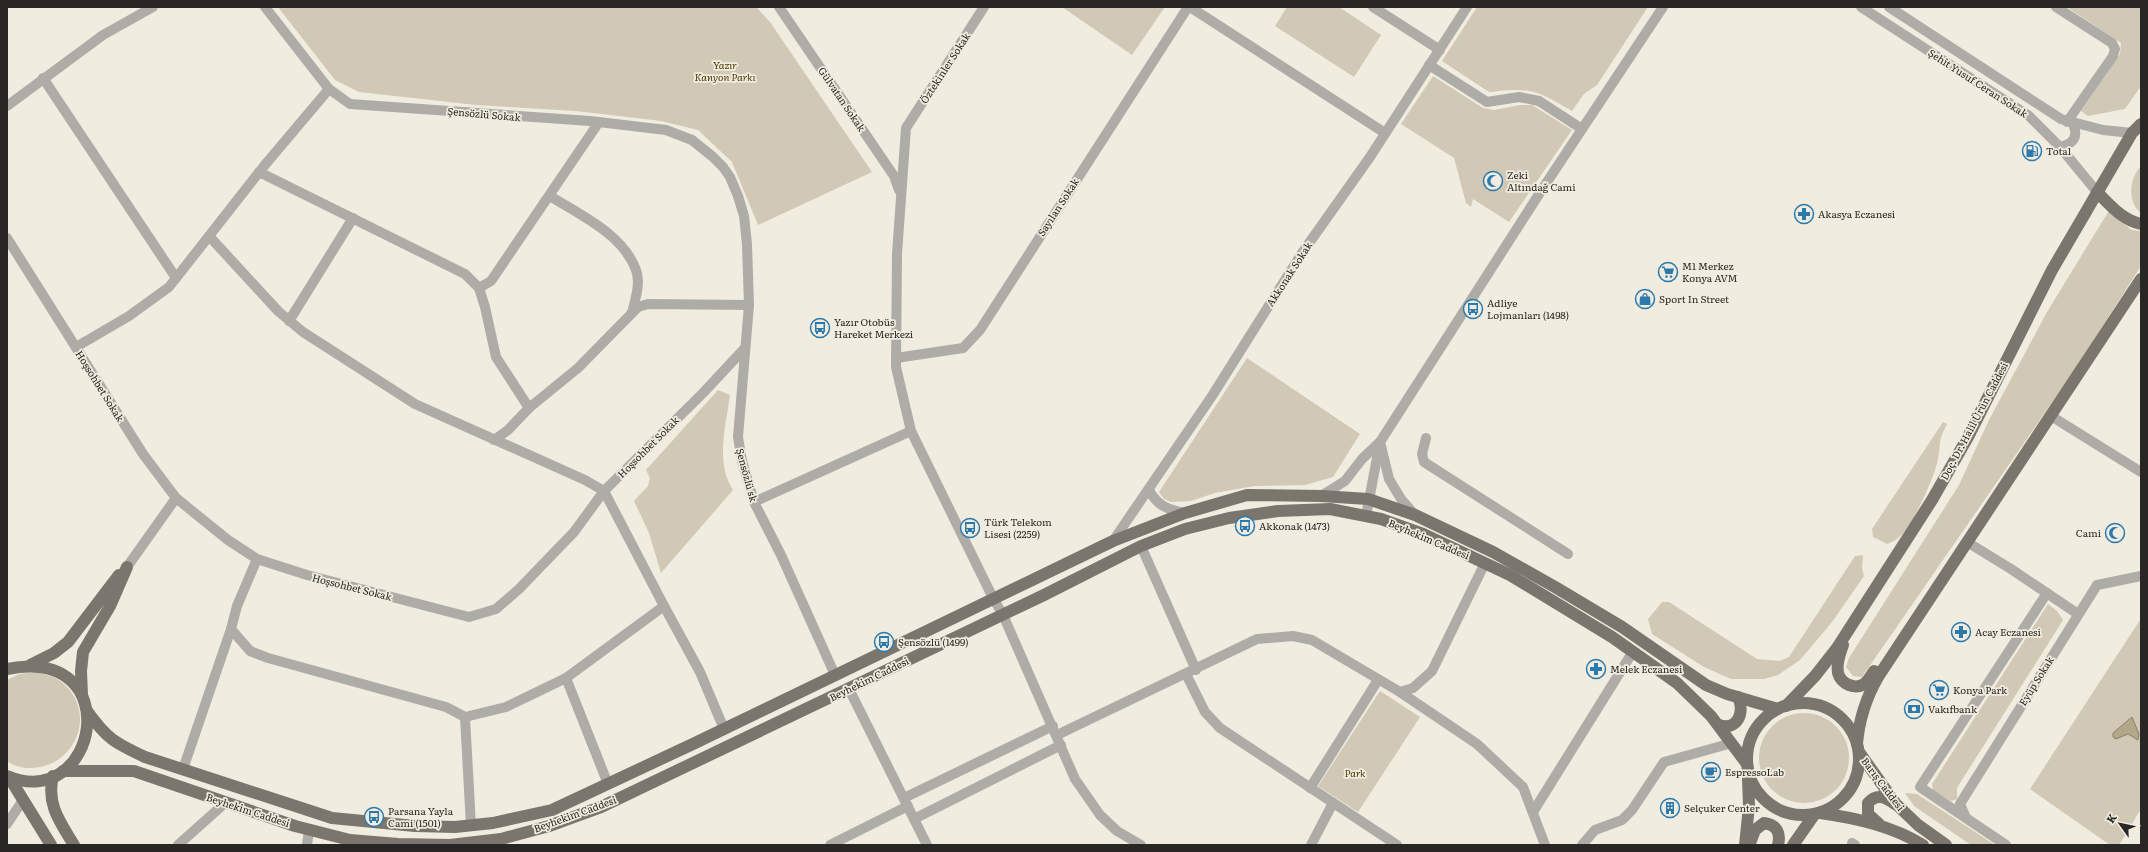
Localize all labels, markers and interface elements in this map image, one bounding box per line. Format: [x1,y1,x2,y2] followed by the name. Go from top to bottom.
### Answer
[916,29,974,106] street label: Öztekinler Sokak
[1926,45,2032,121] street label: Şehit Yusuf Ceran Sokak
[695,57,755,84] park label: Yazır Kanyon Parkı
[815,64,870,135] street label: Gülvatan Sokak
[447,103,522,124] street label: Şensözlü Sokak
[2021,140,2043,162] fuel station icon: Total
[2046,143,2072,158] place label: Total
[1507,167,1576,194] place label: Zeki Altındağ Cami
[1482,170,1504,192] mosque icon: Zeki Altındağ Cami
[1033,174,1082,239] street label: Sayılan Sokak
[1793,203,1815,225] pharmacy icon: Akasya Eczanesi
[1818,206,1896,221] place label: Akasya Eczanesi
[1262,238,1316,309] street label: Akkonak Sokak
[1682,258,1738,285] place label: M1 Merkez Konya AVM
[1657,261,1679,283] supermarket icon: M1 Merkez Konya AVM
[1634,288,1656,310] shop icon: Sport In Street
[1659,291,1729,306] place label: Sport In Street
[1487,295,1569,322] place label: Adliye Lojmanları (1498)
[1462,298,1484,320] bus stop icon: Adliye Lojmanları (1498)
[834,314,914,341] place label: Yazır Otobüs Hareket Merkezi
[809,317,831,339] bus stop icon: Yazır Otobüs Hareket Merkezi
[72,347,129,425] street label: Hoşsohbet Sokak
[1936,359,2011,482] street label: Doç. Dr. Halil Ürün Caddesi
[614,412,682,481] street label: Hoşsohbet Sokak
[733,446,762,504] street label: Şensözlü sk
[984,514,1052,541] place label: Türk Telekom Lisesi (2259)
[1234,515,1256,537] bus stop icon: Akkonak (1473)
[1386,515,1473,563] street label: Beyhekim Caddesi
[959,517,981,539] bus stop icon: Türk Telekom Lisesi (2259)
[1259,518,1330,533] place label: Akkonak (1473)
[2104,522,2126,544] mosque icon: Cami
[2076,525,2102,540] place label: Cami
[311,569,394,604] street label: Hoşsohbet Sokak
[1950,621,1972,643] pharmacy icon: Acay Eczanesi
[1975,624,2042,639] place label: Acay Eczanesi
[873,631,895,653] bus stop icon: Şensözlü (1499)
[898,634,969,649] place label: Şensözlü (1499)
[826,652,912,704] street label: Beyhekim Caddesi
[2014,652,2057,708] street label: Eyüp Sokak
[1585,658,1607,680] pharmacy icon: Melek Eczanesi
[1610,661,1683,676] place label: Melek Eczanesi
[1928,679,1950,701] supermarket icon: Konya Park
[1953,682,2008,697] place label: Konya Park
[1903,698,1925,720] bank icon: Vakıfbank
[1928,701,1978,716] place label: Vakıfbank
[1858,754,1909,814] street label: Barış Caddesi
[1700,761,1722,783] cafe icon: EspressoLab
[1725,764,1784,779] place label: EspressoLab
[1344,765,1366,780] park label: Park
[204,789,292,830] street label: Beyhekim Caddesi
[531,791,619,835] street label: Beyhekim Caddesi
[1659,797,1681,819] building icon: Selçuker Center
[1684,800,1760,815] place label: Selçuker Center
[388,803,454,830] place label: Parsana Yayla Cami (1501)
[2100,804,2140,844] north arrow
[363,806,385,828] bus stop icon: Parsana Yayla Cami (1501)
[2102,810,2120,826] text: K

